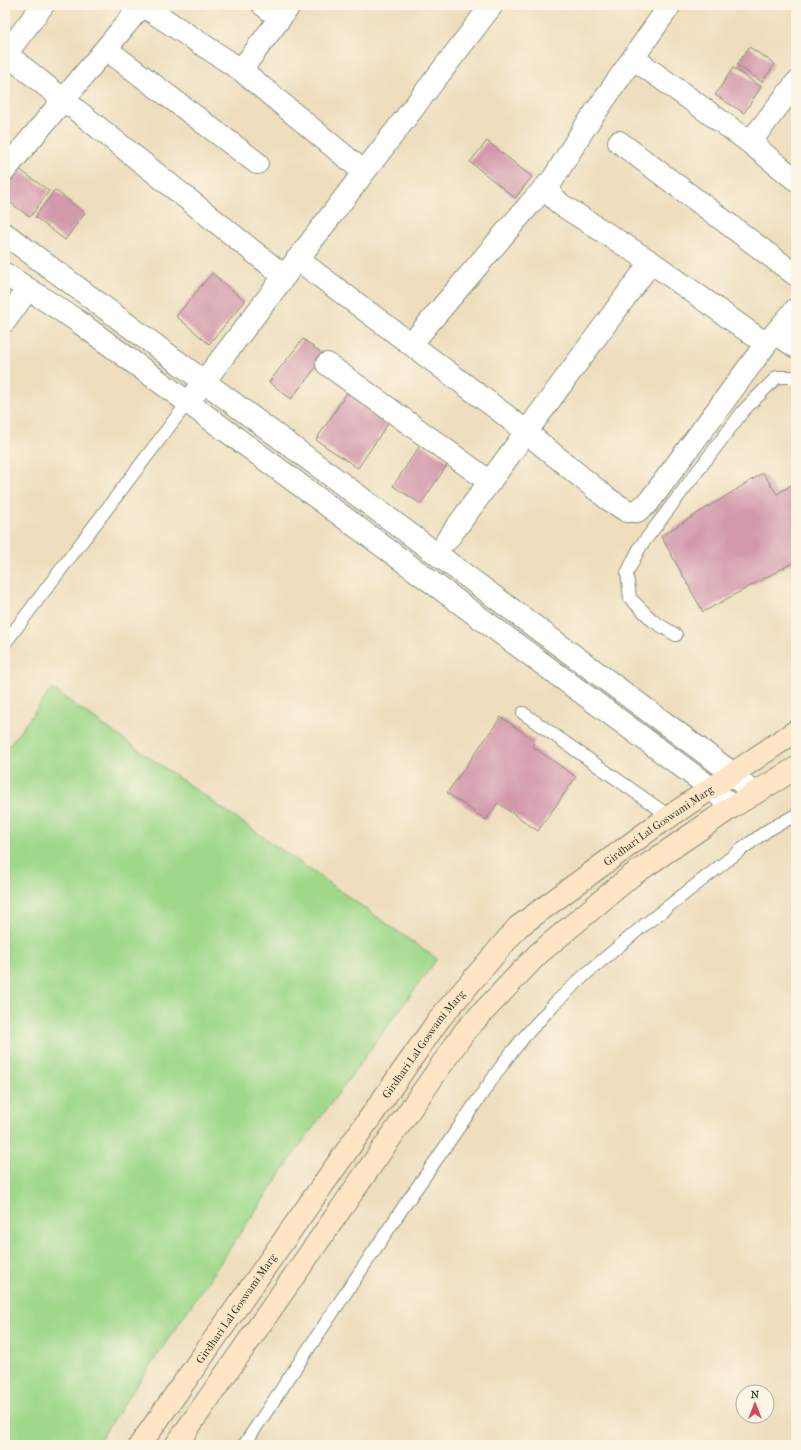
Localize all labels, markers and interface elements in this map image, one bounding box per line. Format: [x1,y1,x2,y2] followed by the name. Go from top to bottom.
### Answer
[601,783,716,869] street label: Girdhari Lal Goswami Marg
[380,988,468,1101] street label: Girdhari Lal Goswami Marg
[193,1251,280,1366] street label: Girdhari Lal Goswami Marg
[735,1384,775,1424] north arrow
[751,1388,760,1401] text: N

